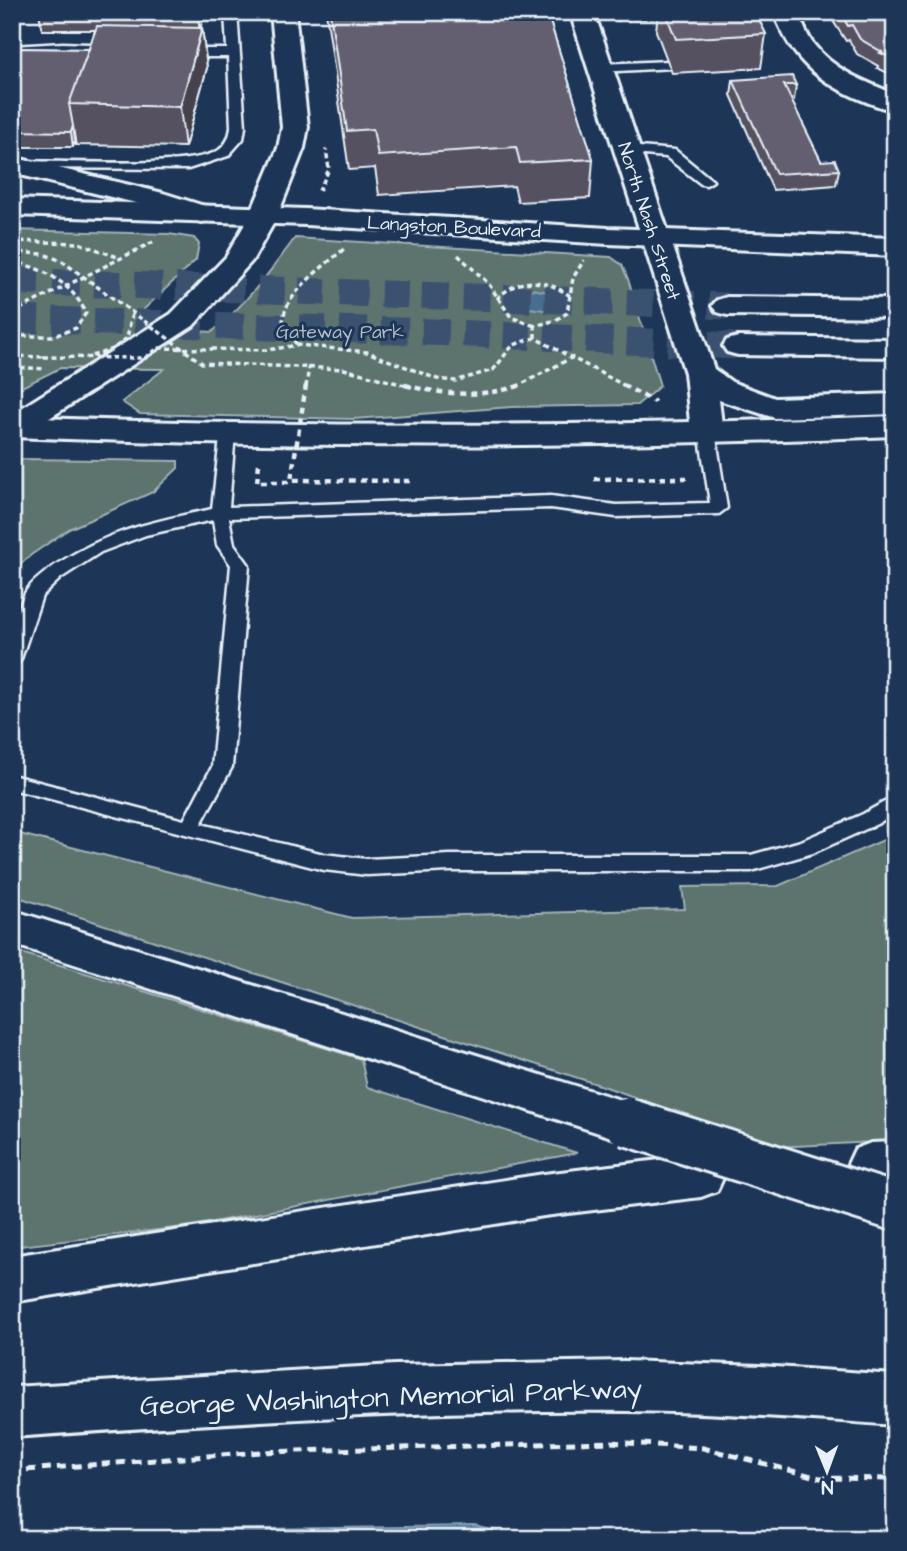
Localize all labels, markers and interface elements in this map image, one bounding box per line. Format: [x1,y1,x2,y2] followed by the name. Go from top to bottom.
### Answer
[610,139,687,304] street label: North Nash Street
[366,209,542,247] street label: Langston Boulevard
[276,319,404,347] park label: Gateway Park
[139,1369,643,1428] street label: George Washington Memorial Parkway
[792,1436,862,1506] north arrow
[821,1473,833,1500] text: N

